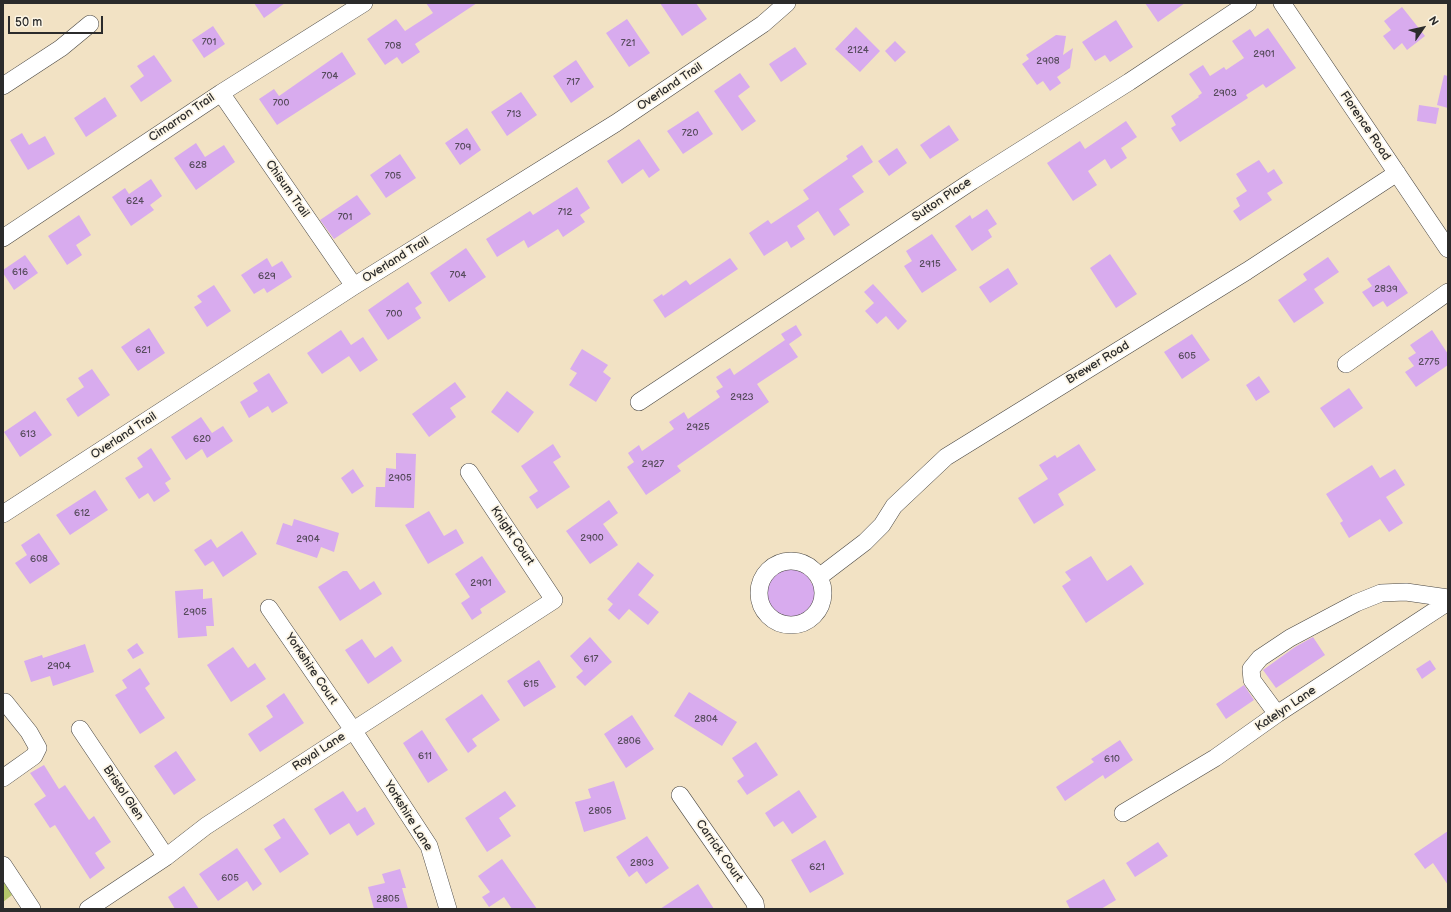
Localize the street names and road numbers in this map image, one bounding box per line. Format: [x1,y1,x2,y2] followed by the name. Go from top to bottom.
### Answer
[635,60,705,114] street label: Overland Trail
[1337,89,1393,163] street label: Florence Road
[146,91,218,145] street label: Cimarron Trail
[262,158,312,220] street label: Chisum Trail
[910,175,974,225] street label: Sutton Place
[360,234,432,286] street label: Overland Trail
[1064,339,1132,387] street label: Brewer Road
[88,409,160,463] street label: Overland Trail
[487,504,537,568] street label: Knight Court
[282,631,340,707] street label: Yorkshire Court
[1253,683,1319,735] street label: Katelyn Lane
[290,730,348,774] street label: Royal Lane
[99,763,147,823] street label: Bristol Glen
[381,778,435,854] street label: Yorkshire Lane
[692,817,746,885] street label: Carrick Court

